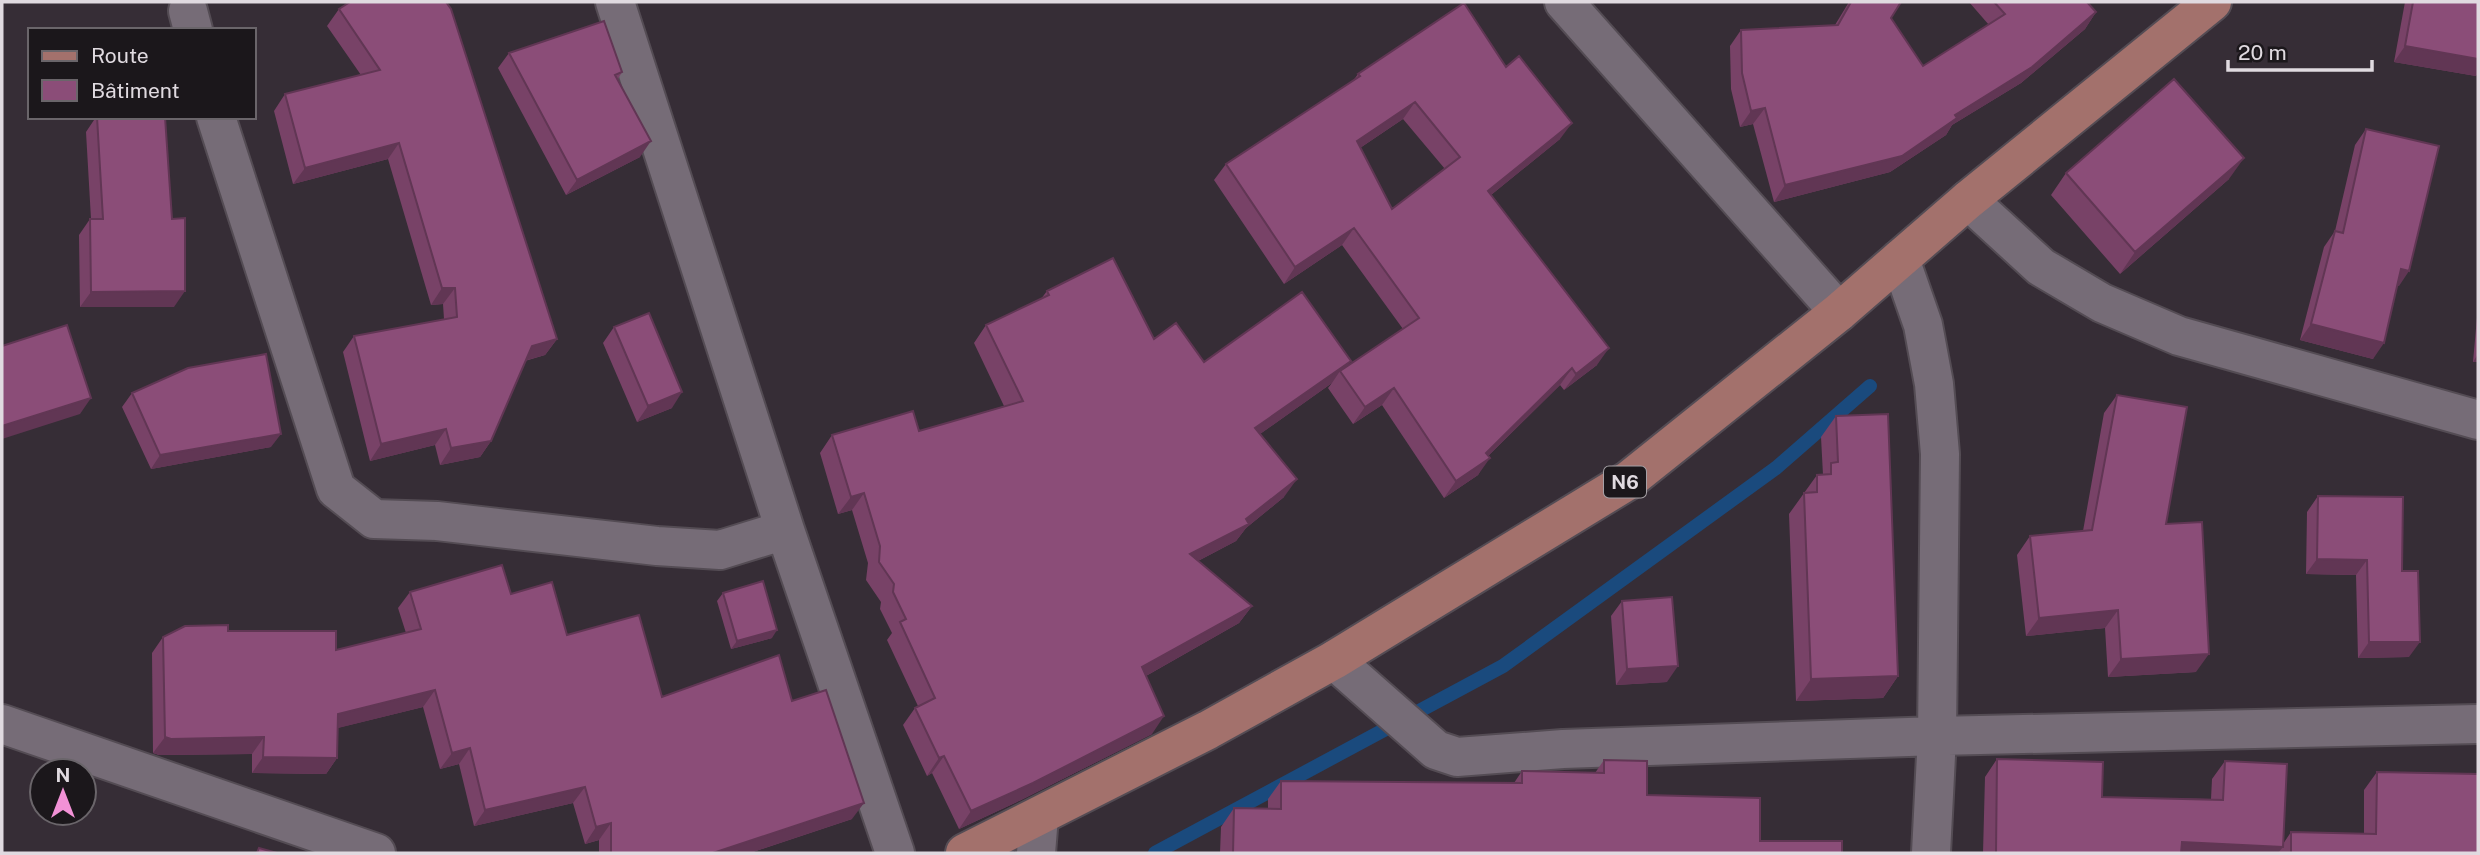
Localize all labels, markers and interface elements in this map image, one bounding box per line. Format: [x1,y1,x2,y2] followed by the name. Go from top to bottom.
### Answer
[28,28,256,119] legend
[2228,28,2372,72] scale bar
[2238,40,2287,65] text: 20 m
[91,43,149,68] text: Route
[91,78,180,103] text: Bâtiment
[1604,467,1646,498] road number: N6
[28,757,98,827] north arrow
[56,764,70,786] text: N

